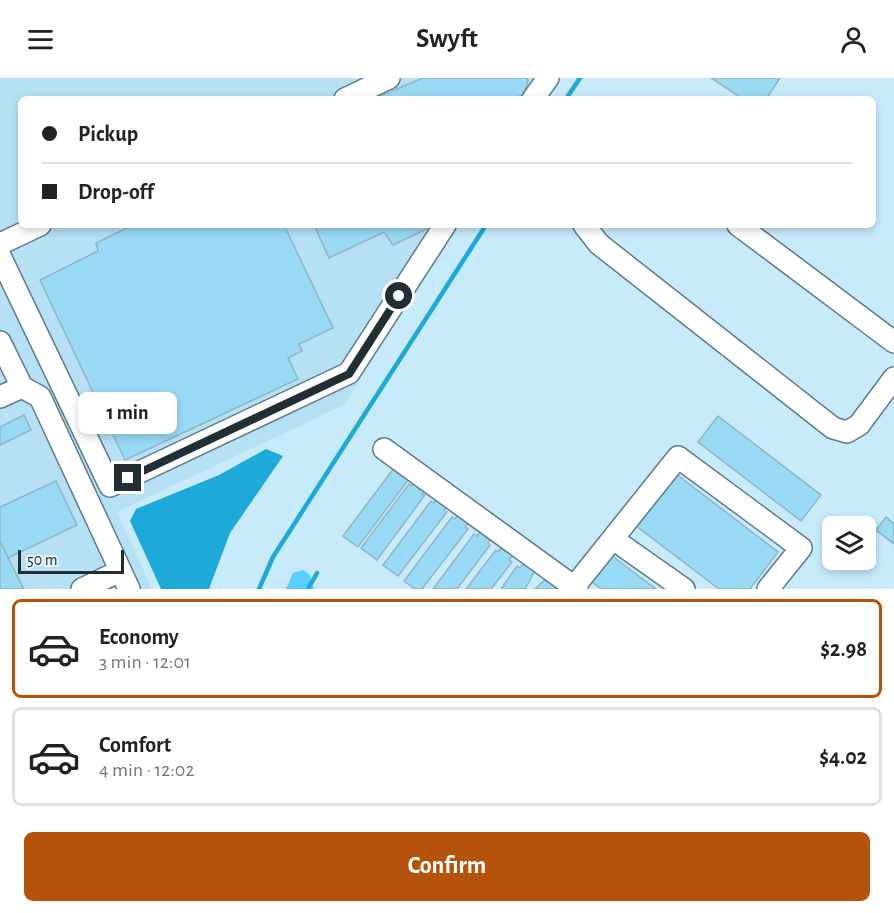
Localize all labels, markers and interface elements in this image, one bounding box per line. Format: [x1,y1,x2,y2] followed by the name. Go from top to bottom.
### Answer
[24,23,57,56] icon: menu
[837,23,870,56] icon: person
[416,25,478,52] text: Swyft
[78,123,138,145] text: Pickup
[78,181,154,203] text: Drop-off
[385,282,412,309] route start
[78,391,178,433] callout: 1 min
[106,403,149,423] text: 1 min
[114,464,141,491] route end
[822,516,876,570] map controls
[822,516,876,570] button: layers
[18,547,124,574] scale bar
[27,552,58,568] text: 50 m
[27,622,81,676] icon: car
[99,626,179,648] text: Economy
[820,638,867,660] text: $2.98
[99,652,191,672] text: 3 min · 12:01
[27,730,81,784] icon: car
[99,734,171,756] text: Comfort
[819,746,867,768] text: $4.02
[99,760,194,780] text: 4 min · 12:02
[24,832,870,901] button: Confirm

